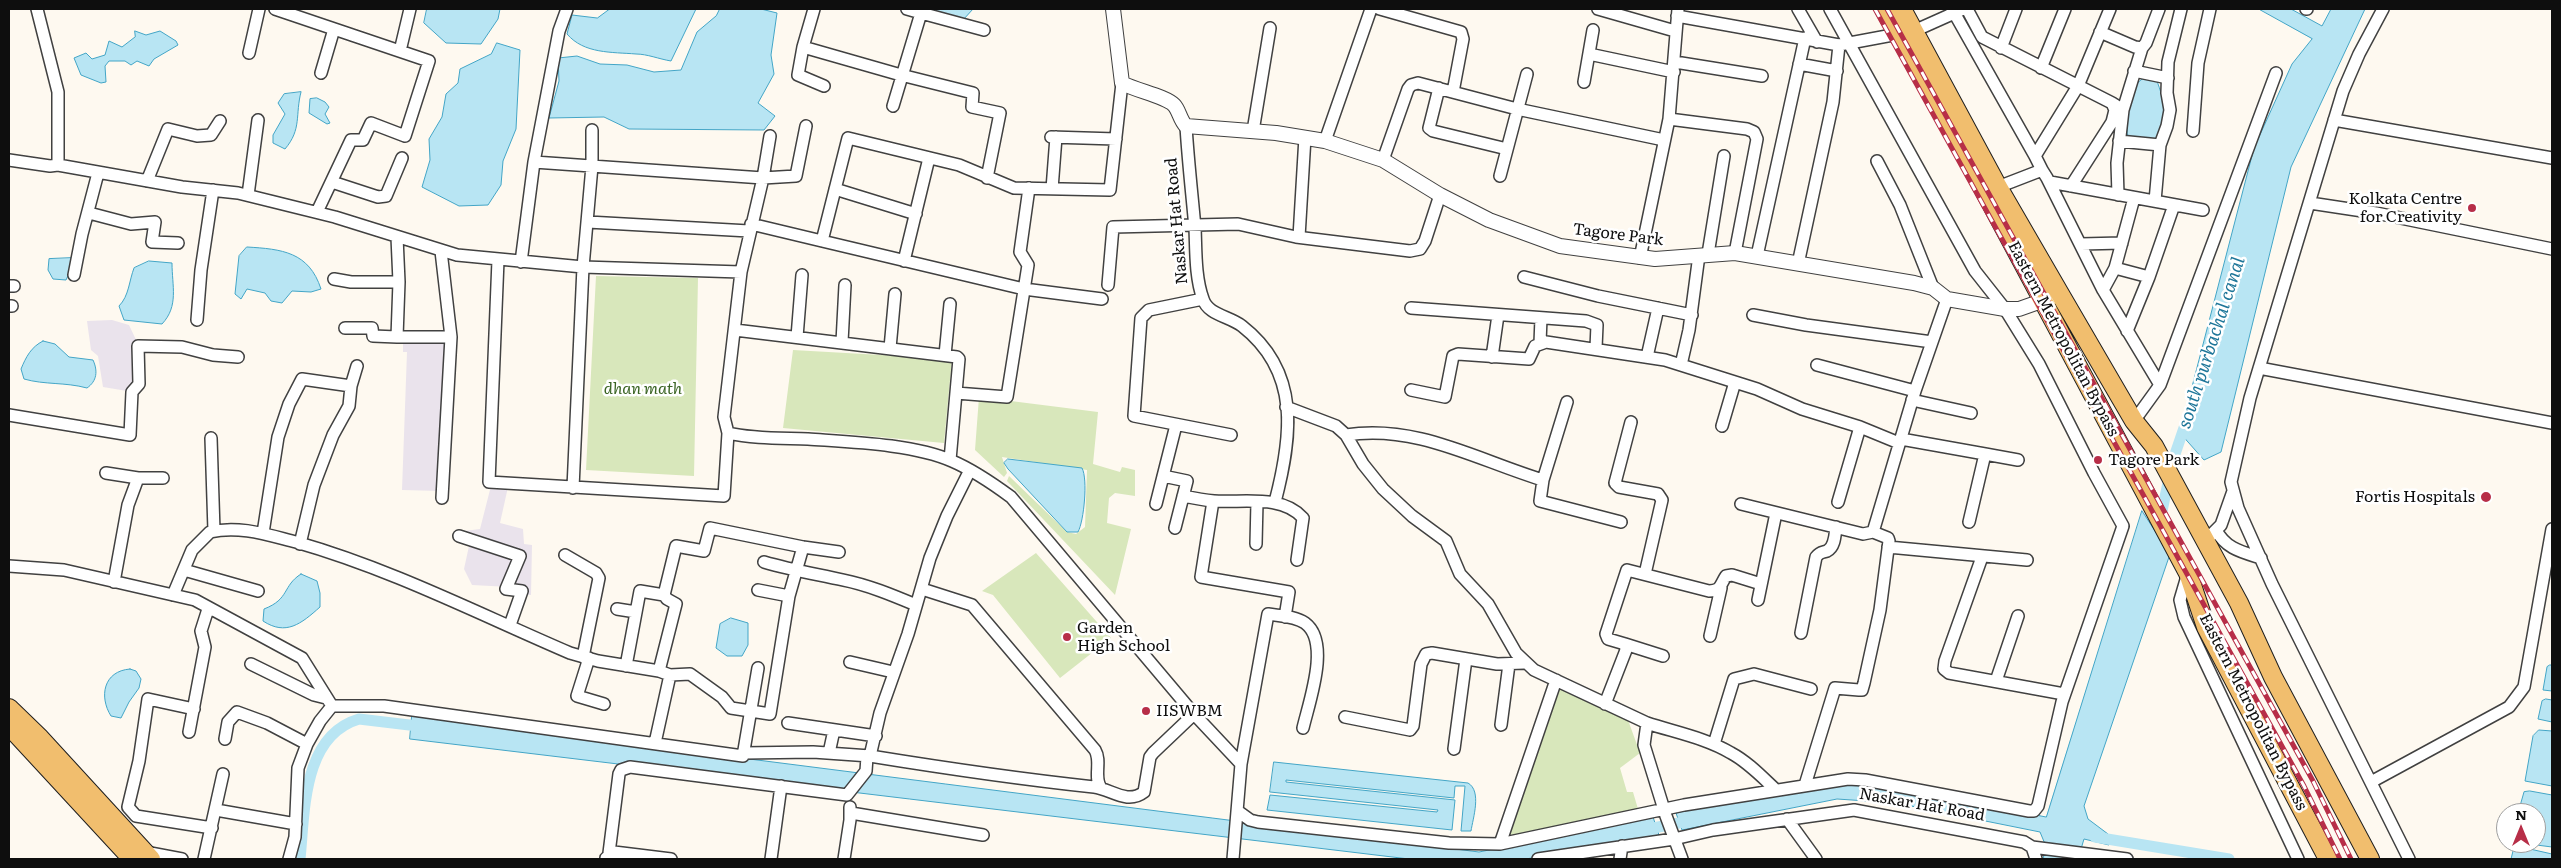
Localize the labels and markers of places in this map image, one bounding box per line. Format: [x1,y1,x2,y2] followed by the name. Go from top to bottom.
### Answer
[2348,189,2462,227] place label: Kolkata Centre for Creativity
[2466,202,2478,214] marker: Kolkata Centre for Creativity
[2108,450,2199,470] place label: Tagore Park
[2092,454,2104,466] marker: Tagore Park
[2355,487,2475,507] place label: Fortis Hospitals
[2479,490,2493,504] marker: Fortis Hospitals
[1077,618,1170,656] place label: Garden High School
[1061,631,1073,643] marker: Garden High School
[1156,701,1223,721] place label: IISWBM
[1140,705,1152,717] marker: IISWBM

